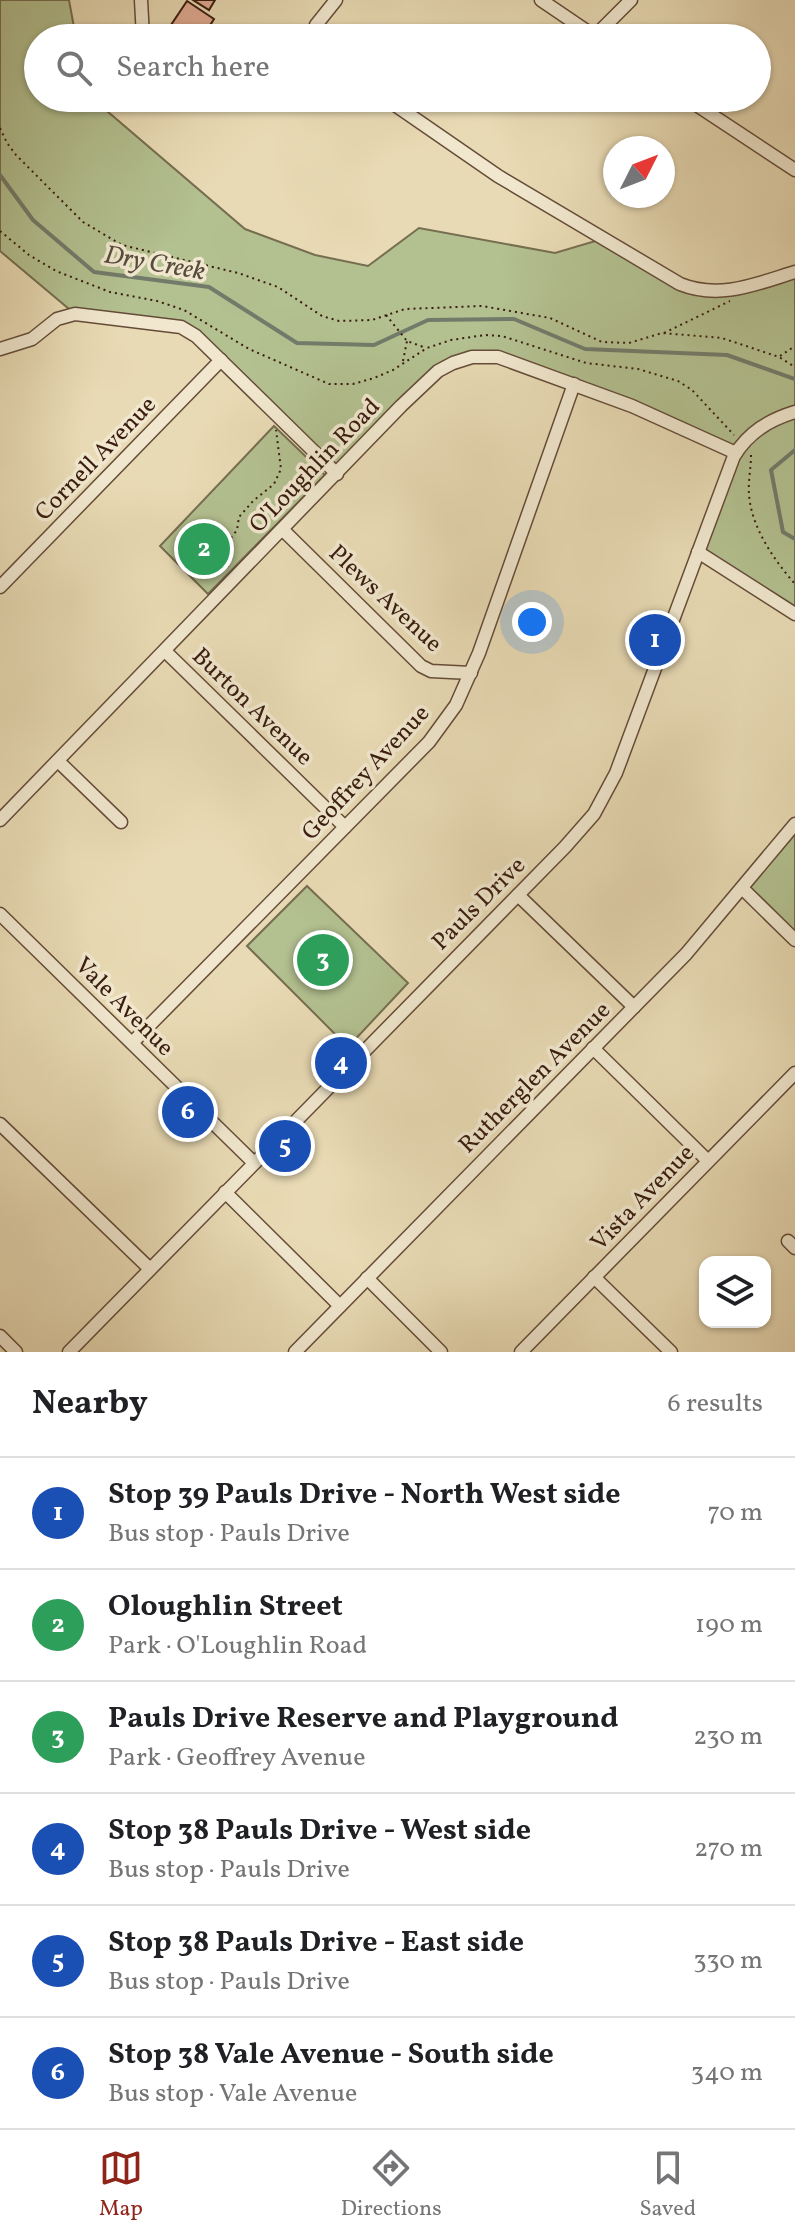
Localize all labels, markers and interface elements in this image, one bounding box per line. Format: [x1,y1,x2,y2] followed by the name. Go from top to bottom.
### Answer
[24,24,771,112] search box
[52,46,96,90] icon: search
[116,47,270,89] text: Search here
[603,136,675,208] north arrow
[101,237,208,291] water label: Dry Creek
[28,389,165,529] street label: Cornell Avenue
[242,391,389,541] street label: O'Loughlin Road
[178,519,230,579] pin: 2
[320,538,449,661] street label: Plews Avenue
[512,602,552,642] your location
[629,610,681,670] pin: 1
[183,641,320,774] street label: Burton Avenue
[295,698,438,849] street label: Geoffrey Avenue
[425,850,534,959] street label: Pauls Drive
[297,930,349,990] pin: 3
[66,950,181,1065] street label: Vale Avenue
[452,995,619,1162] street label: Rutherglen Avenue
[315,1033,367,1093] pin: 4
[162,1082,214,1142] pin: 6
[259,1116,311,1176] pin: 5
[584,1138,703,1259] street label: Vista Avenue
[699,1256,771,1328] map controls
[699,1256,771,1328] button: layers
[32,1381,148,1428] text: Nearby
[668,1386,763,1422] text: 6 results
[108,1474,621,1516] text: Stop 39 Pauls Drive - North West side
[53,1495,63,1531] text: 1
[708,1495,763,1531] text: 70 m
[108,1516,350,1552] text: Bus stop · Pauls Drive
[108,1586,343,1628] text: Oloughlin Street
[51,1607,65,1643] text: 2
[695,1607,763,1643] text: 190 m
[108,1628,367,1664] text: Park · O'Loughlin Road
[108,1698,618,1740] text: Pauls Drive Reserve and Playground
[51,1719,65,1755] text: 3
[693,1719,763,1755] text: 230 m
[108,1740,366,1776] text: Park · Geoffrey Avenue
[108,1810,531,1852] text: Stop 38 Pauls Drive - West side
[50,1831,66,1867] text: 4
[694,1831,763,1867] text: 270 m
[108,1852,350,1888] text: Bus stop · Pauls Drive
[108,1922,524,1964] text: Stop 38 Pauls Drive - East side
[52,1943,64,1979] text: 5
[693,1943,763,1979] text: 330 m
[108,1964,350,2000] text: Bus stop · Pauls Drive
[108,2034,554,2076] text: Stop 38 Vale Avenue - South side
[51,2055,65,2091] text: 6
[691,2055,763,2091] text: 340 m
[108,2076,357,2112] text: Bus stop · Vale Avenue
[99,2146,143,2225] tab: Map
[341,2146,442,2225] tab: Directions
[639,2146,696,2225] tab: Saved

